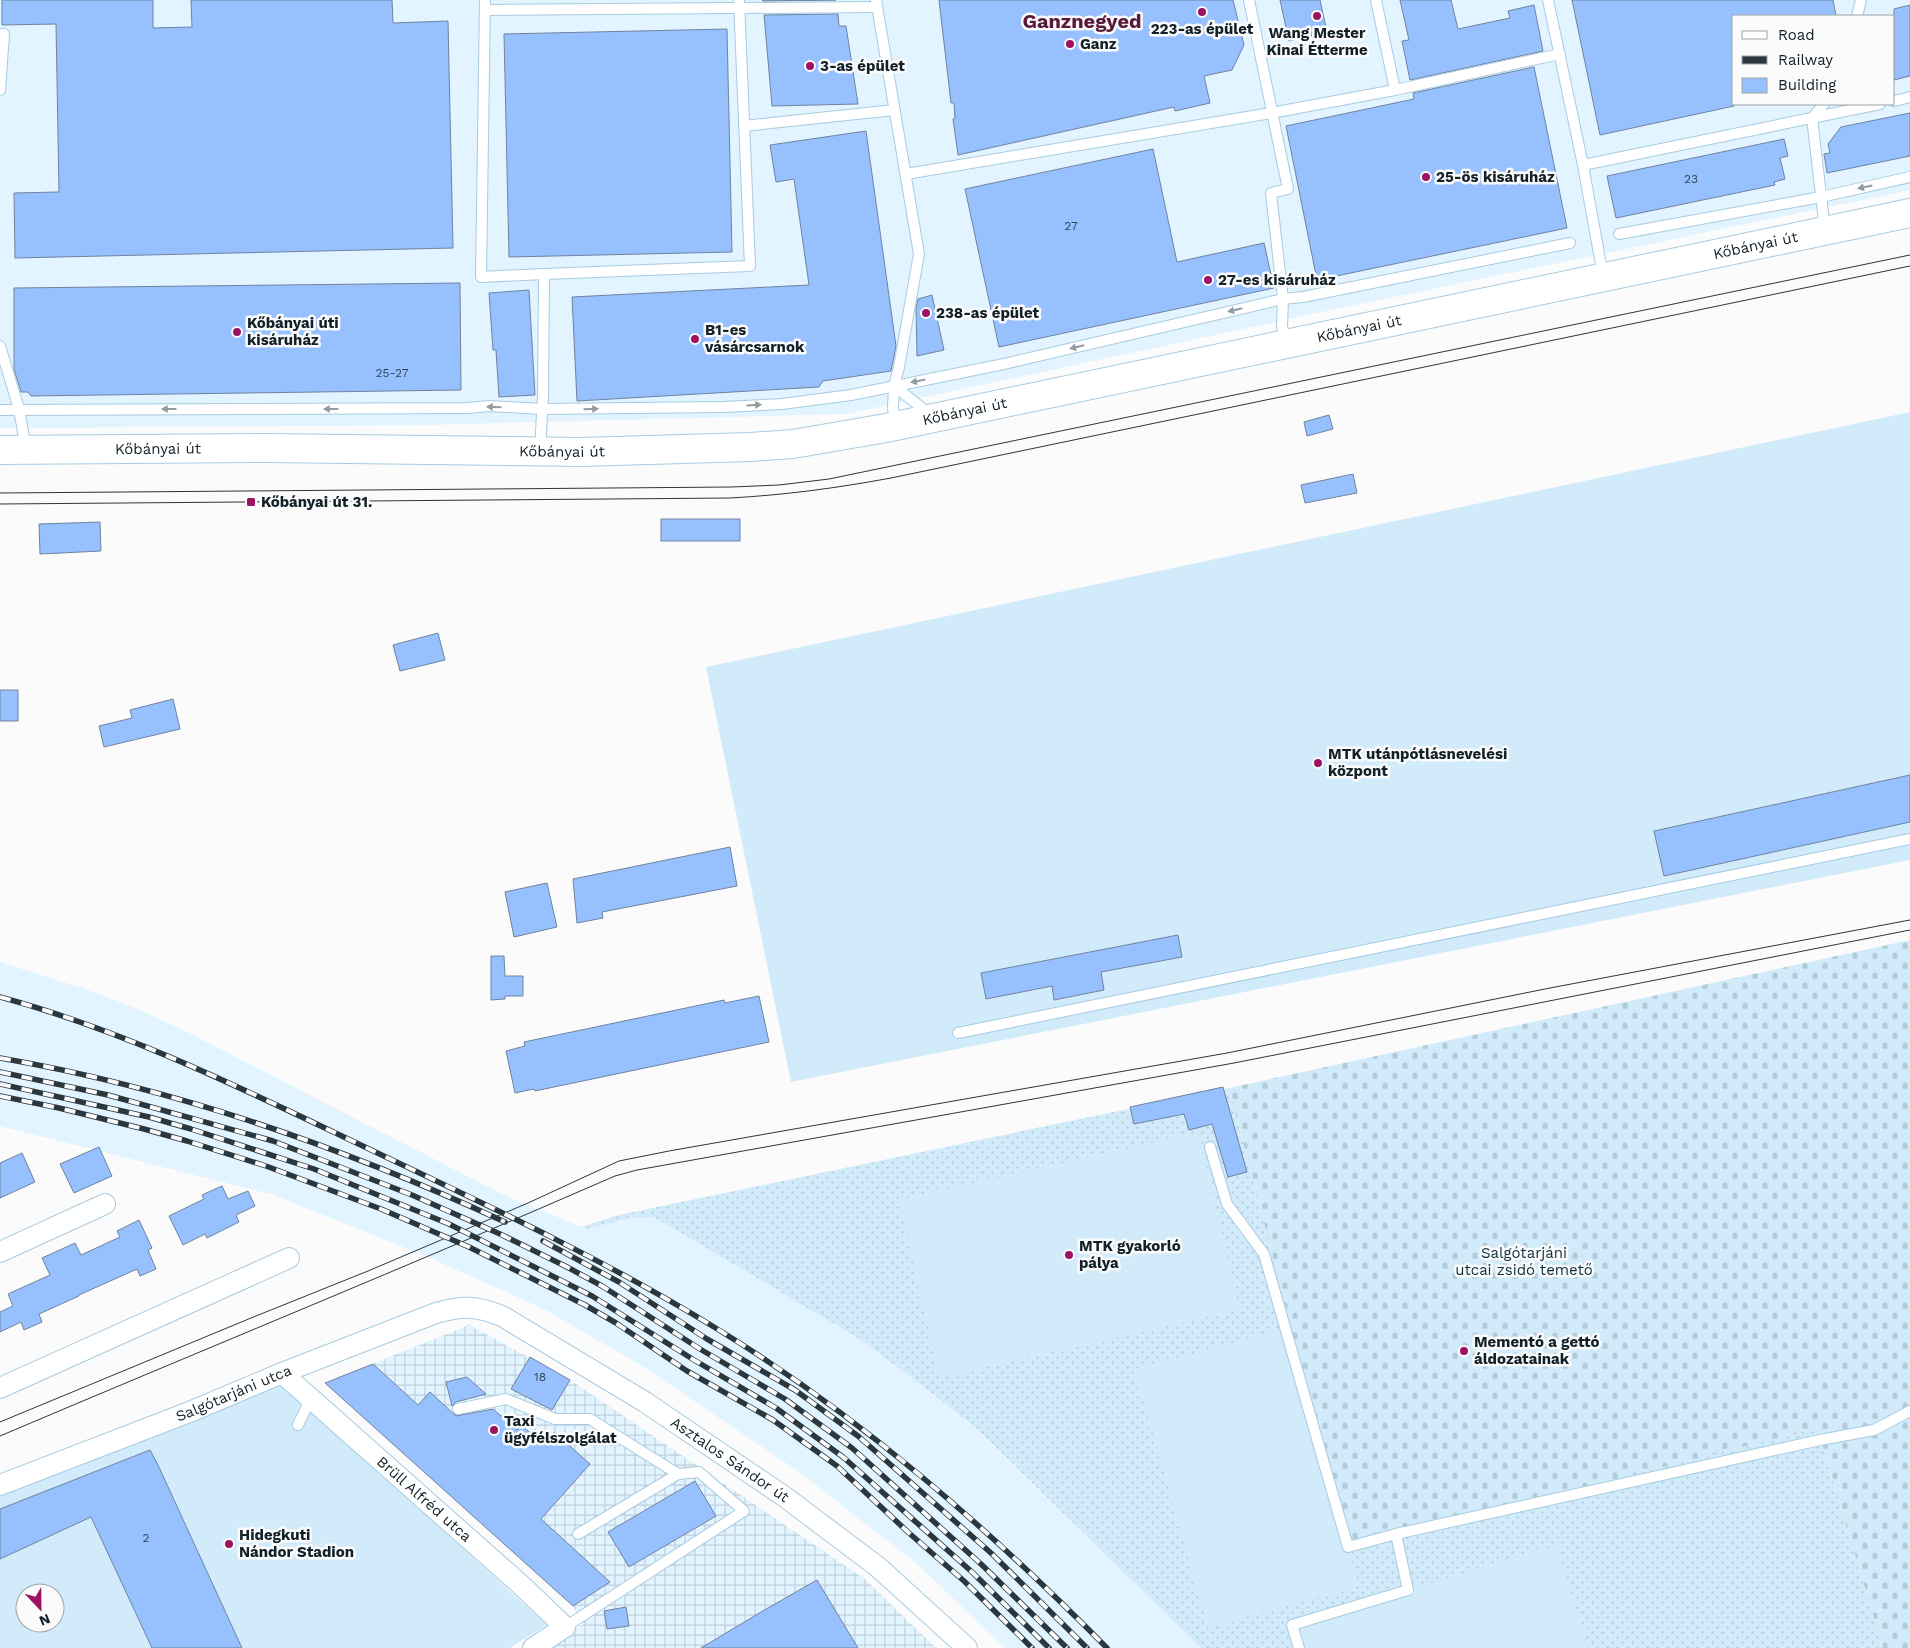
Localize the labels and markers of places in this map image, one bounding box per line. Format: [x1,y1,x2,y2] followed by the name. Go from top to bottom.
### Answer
[1196,6,1208,18] marker: 223-as épület
[1311,10,1323,22] marker: Wang Mester Kinai Étterme
[1151,20,1254,38] place label: 223-as épület
[1266,24,1368,59] place label: Wang Mester Kinai Étterme
[1080,35,1117,53] place label: Ganz
[1064,38,1076,50] marker: Ganz
[820,57,905,75] place label: 3-as épület
[804,60,816,72] marker: 3-as épület
[1436,168,1555,186] place label: 25-ös kisáruház
[1420,171,1432,183] marker: 25-ös kisáruház
[1218,271,1336,289] place label: 27-es kisáruház
[1202,274,1214,286] marker: 27-es kisáruház
[936,304,1040,322] place label: 238-as épület
[920,307,932,319] marker: 238-as épület
[247,314,339,349] place label: Kőbányai úti kisáruház
[704,321,805,356] place label: B1-es vásárcsarnok
[231,326,243,338] marker: Kőbányai úti kisáruház
[689,333,701,345] marker: B1-es vásárcsarnok
[261,493,372,511] place label: Kőbányai út 31.
[245,496,257,508] marker: Kőbányai út 31.
[1328,745,1507,780] place label: MTK utánpótlásnevelési központ
[1312,757,1324,769] marker: MTK utánpótlásnevelési központ
[1079,1237,1181,1272] place label: MTK gyakorló pálya
[1063,1249,1075,1261] marker: MTK gyakorló pálya
[1474,1333,1600,1368] place label: Mementó a gettó áldozatainak
[1458,1345,1470,1357] marker: Mementó a gettó áldozatainak
[504,1412,617,1447] place label: Taxi ügyfélszolgálat
[488,1424,500,1436] marker: Taxi ügyfélszolgálat
[239,1526,354,1561] place label: Hidegkuti Nándor Stadion
[223,1538,235,1550] marker: Hidegkuti Nándor Stadion

